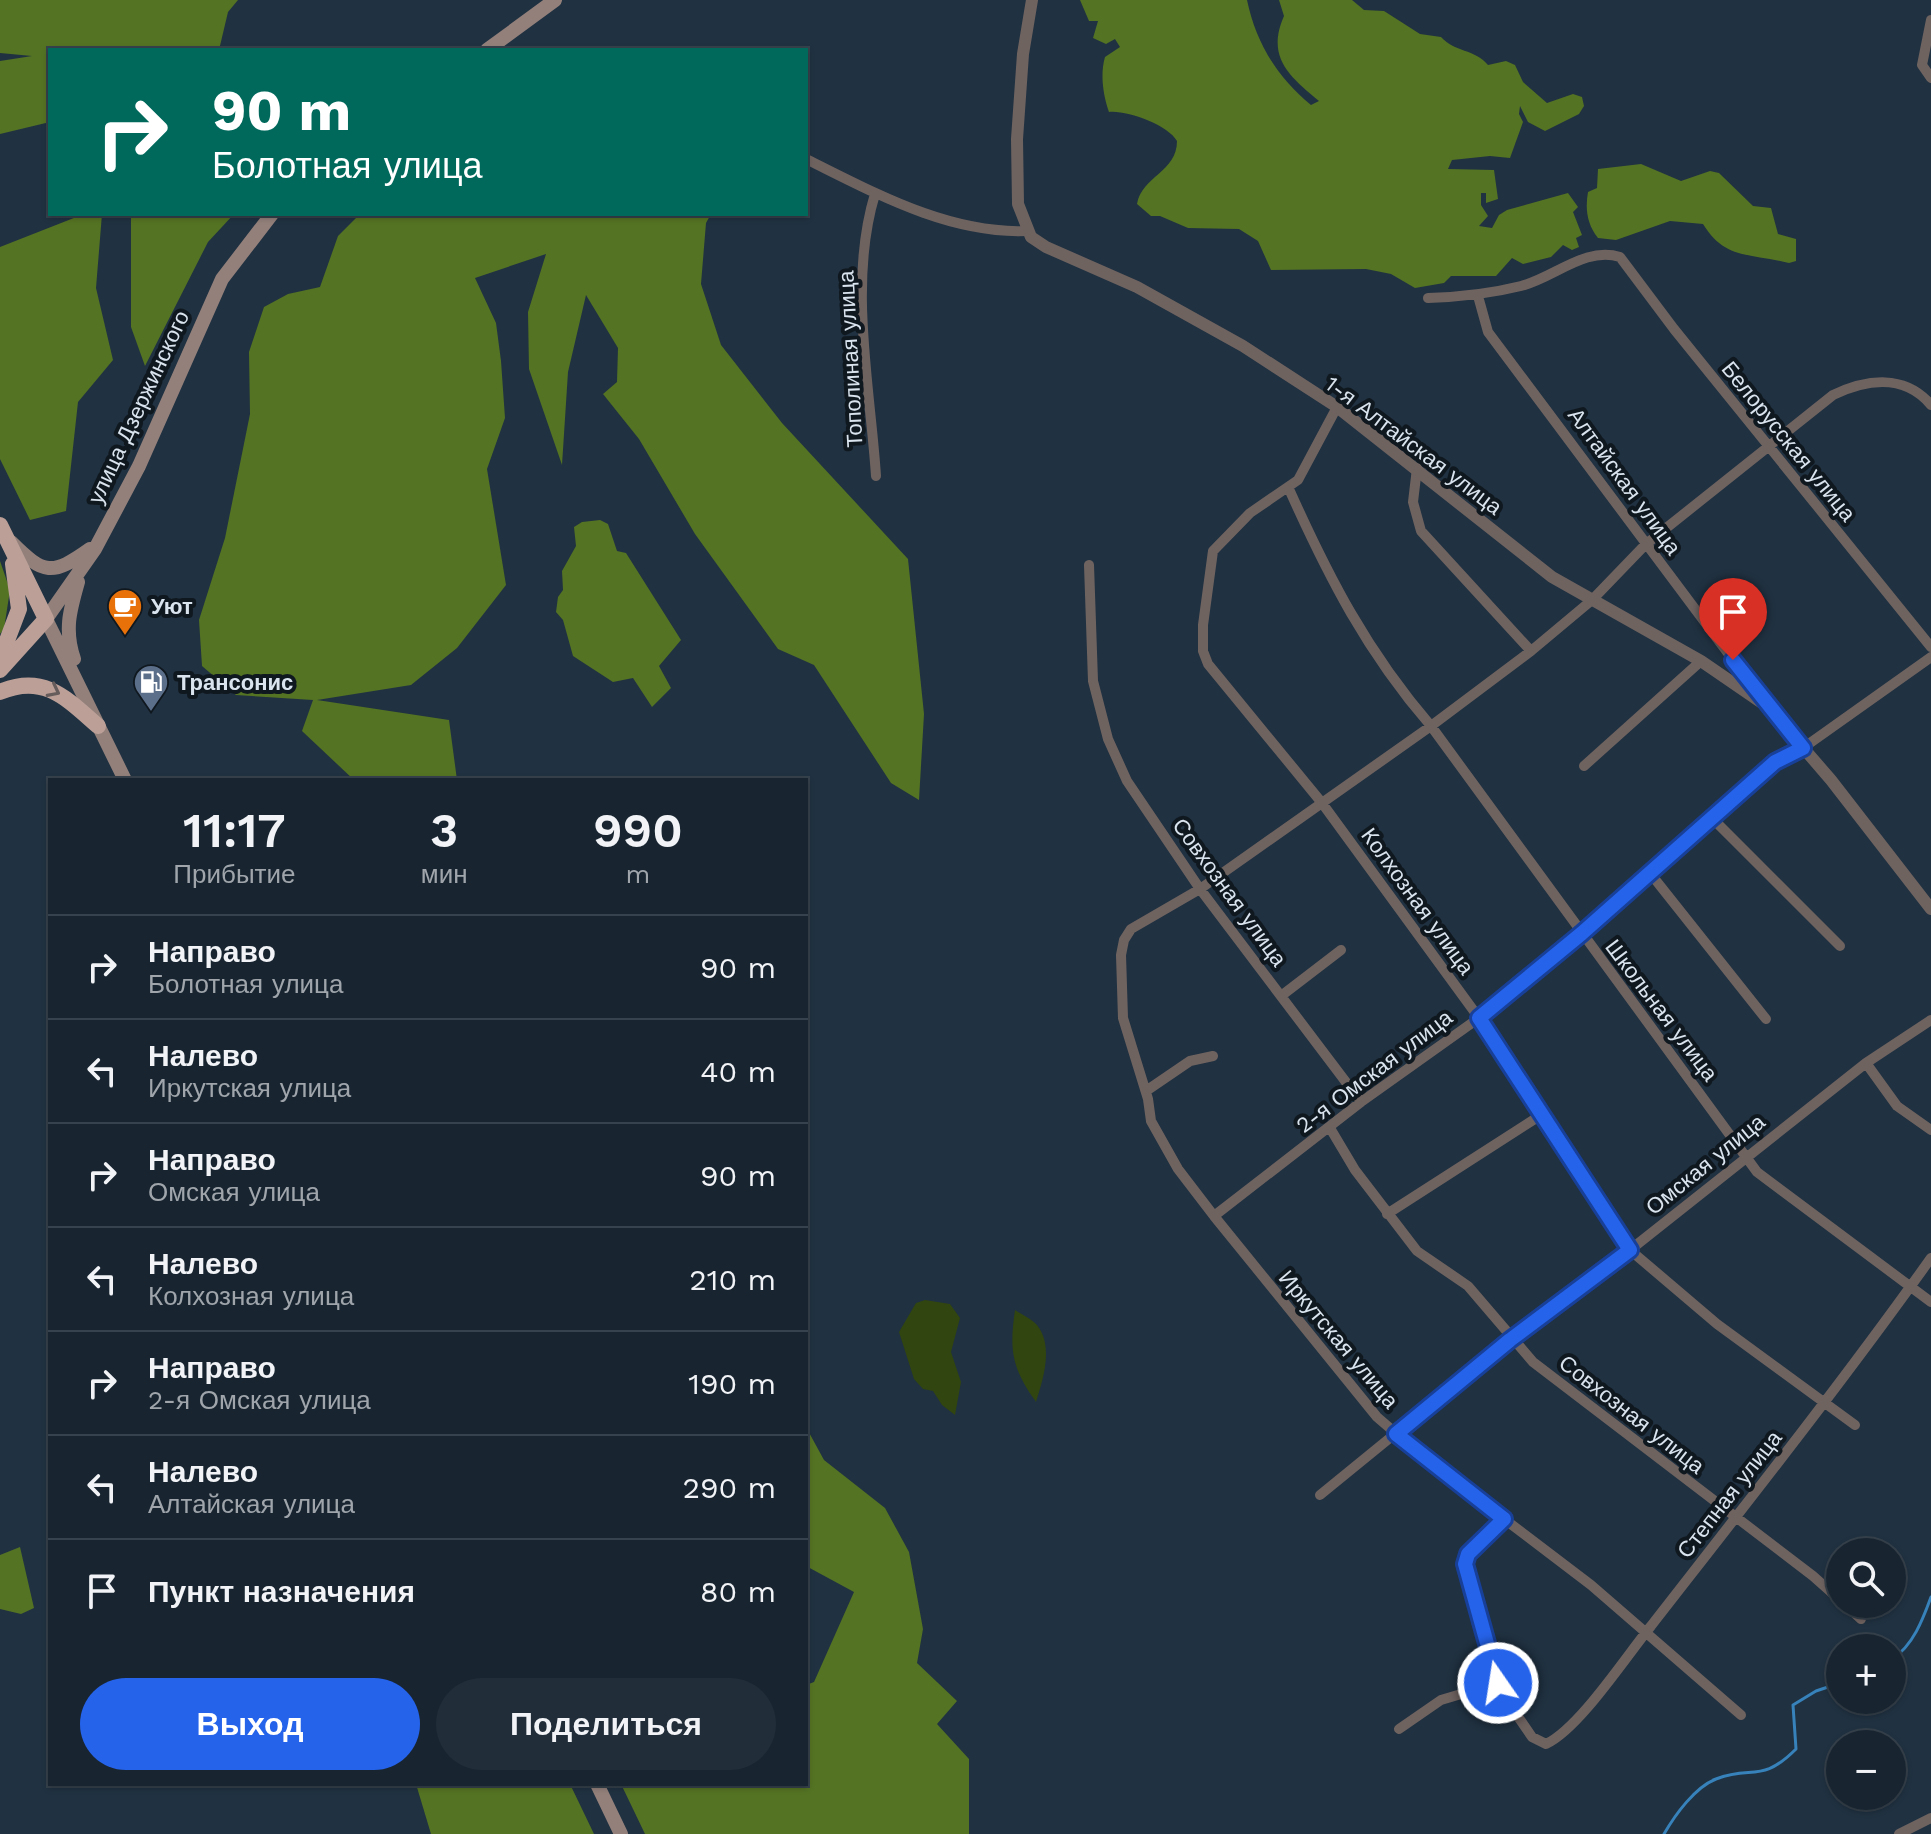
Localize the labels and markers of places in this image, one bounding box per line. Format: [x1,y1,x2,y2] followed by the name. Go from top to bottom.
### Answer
[1699,578,1767,660] pin
[106,587,144,637] cafe icon: Уют
[151,594,193,619] place label: Уют
[132,663,170,713] fuel station icon: Трансонис
[177,670,293,695] place label: Трансонис

